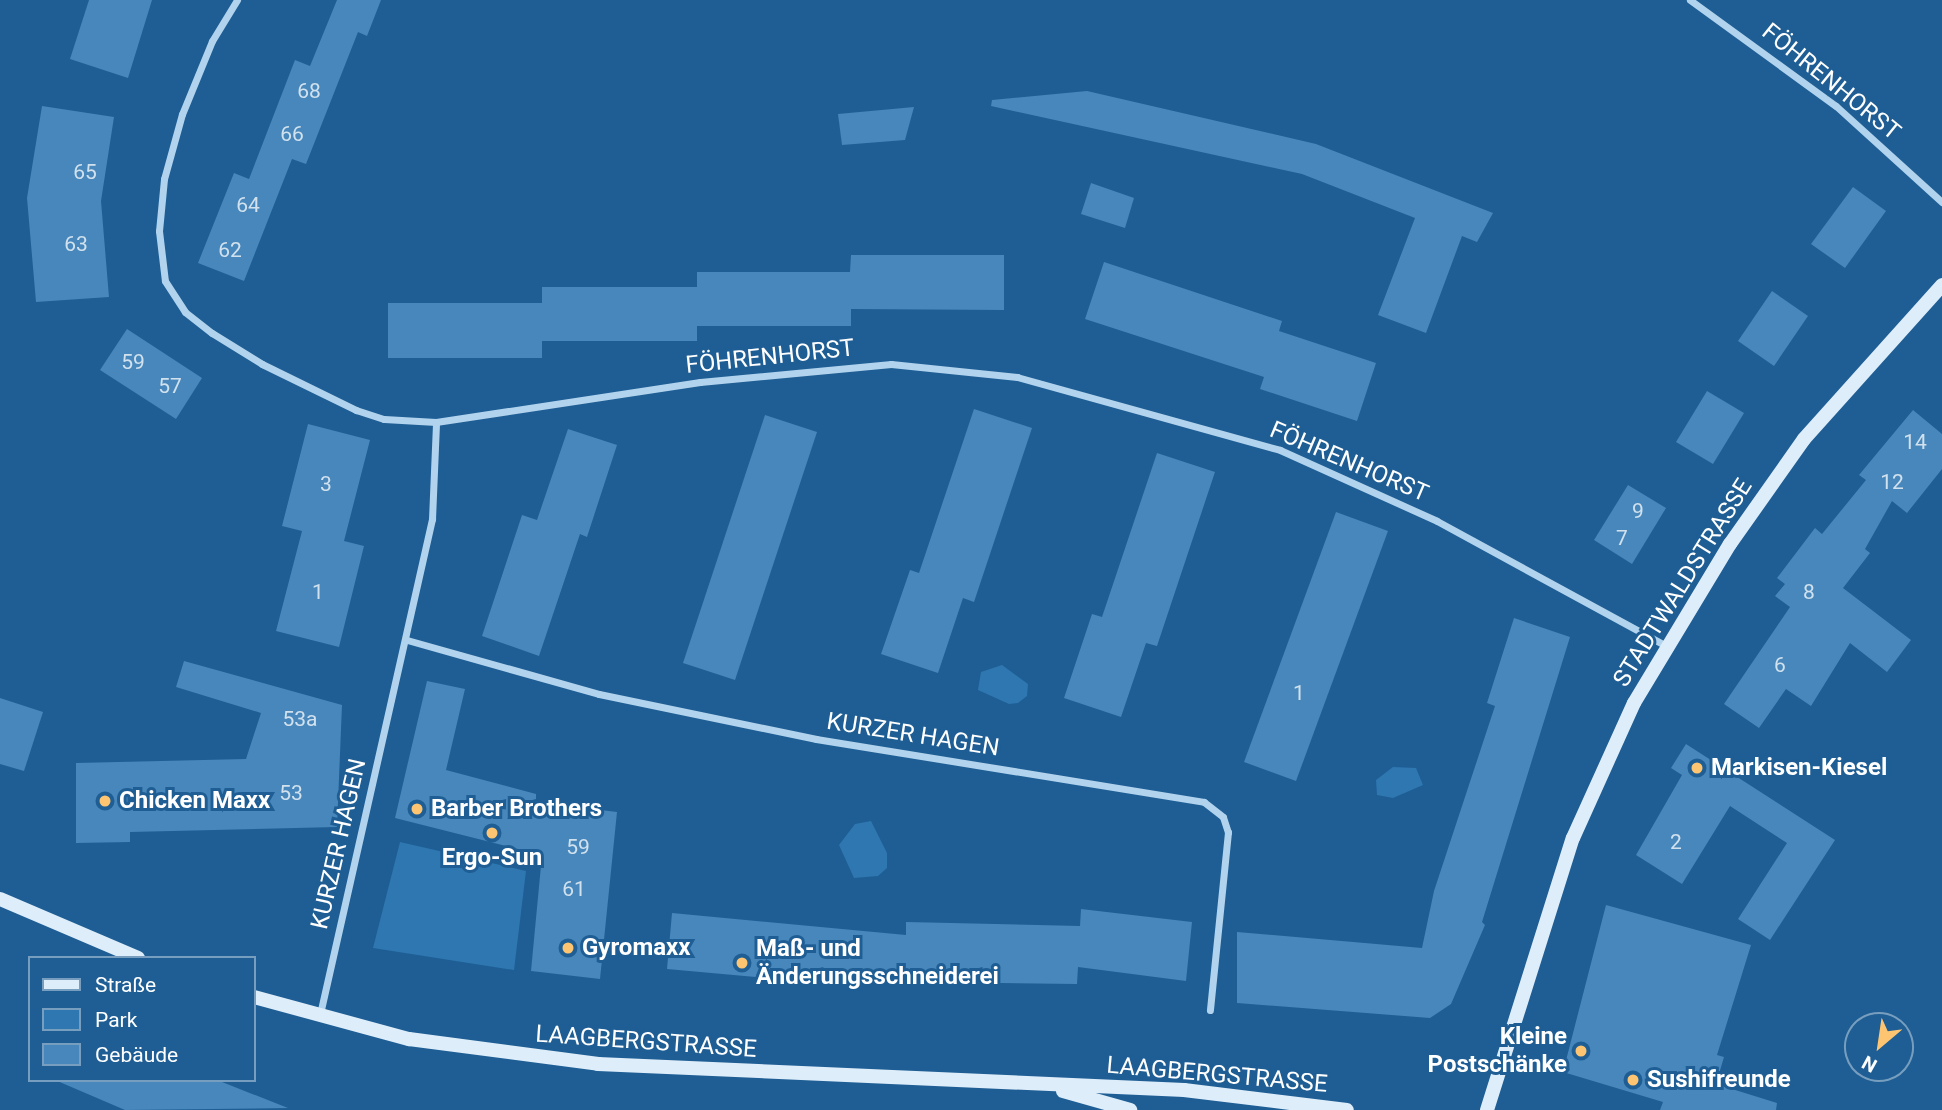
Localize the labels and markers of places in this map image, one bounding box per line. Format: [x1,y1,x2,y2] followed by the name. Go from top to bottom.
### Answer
[1711,754,1887,782] place label: Markisen-Kiesel
[1689,760,1705,776] marker: Markisen-Kiesel
[119,787,270,815] place label: Chicken Maxx
[97,793,113,809] marker: Chicken Maxx
[431,795,602,823] place label: Barber Brothers
[409,801,425,817] marker: Barber Brothers
[484,825,500,841] marker: Ergo-Sun
[442,844,542,872] place label: Ergo-Sun
[582,934,690,962] place label: Gyromaxx
[756,935,999,991] place label: Maß- und Änderungsschneiderei
[560,940,576,956] marker: Gyromaxx
[734,955,750,971] marker: Maß- und Änderungsschneiderei
[1428,1023,1567,1079] place label: Kleine Postschänke
[1573,1043,1589,1059] marker: Kleine Postschänke
[1647,1066,1791,1094] place label: Sushifreunde
[1625,1072,1641,1088] marker: Sushifreunde

